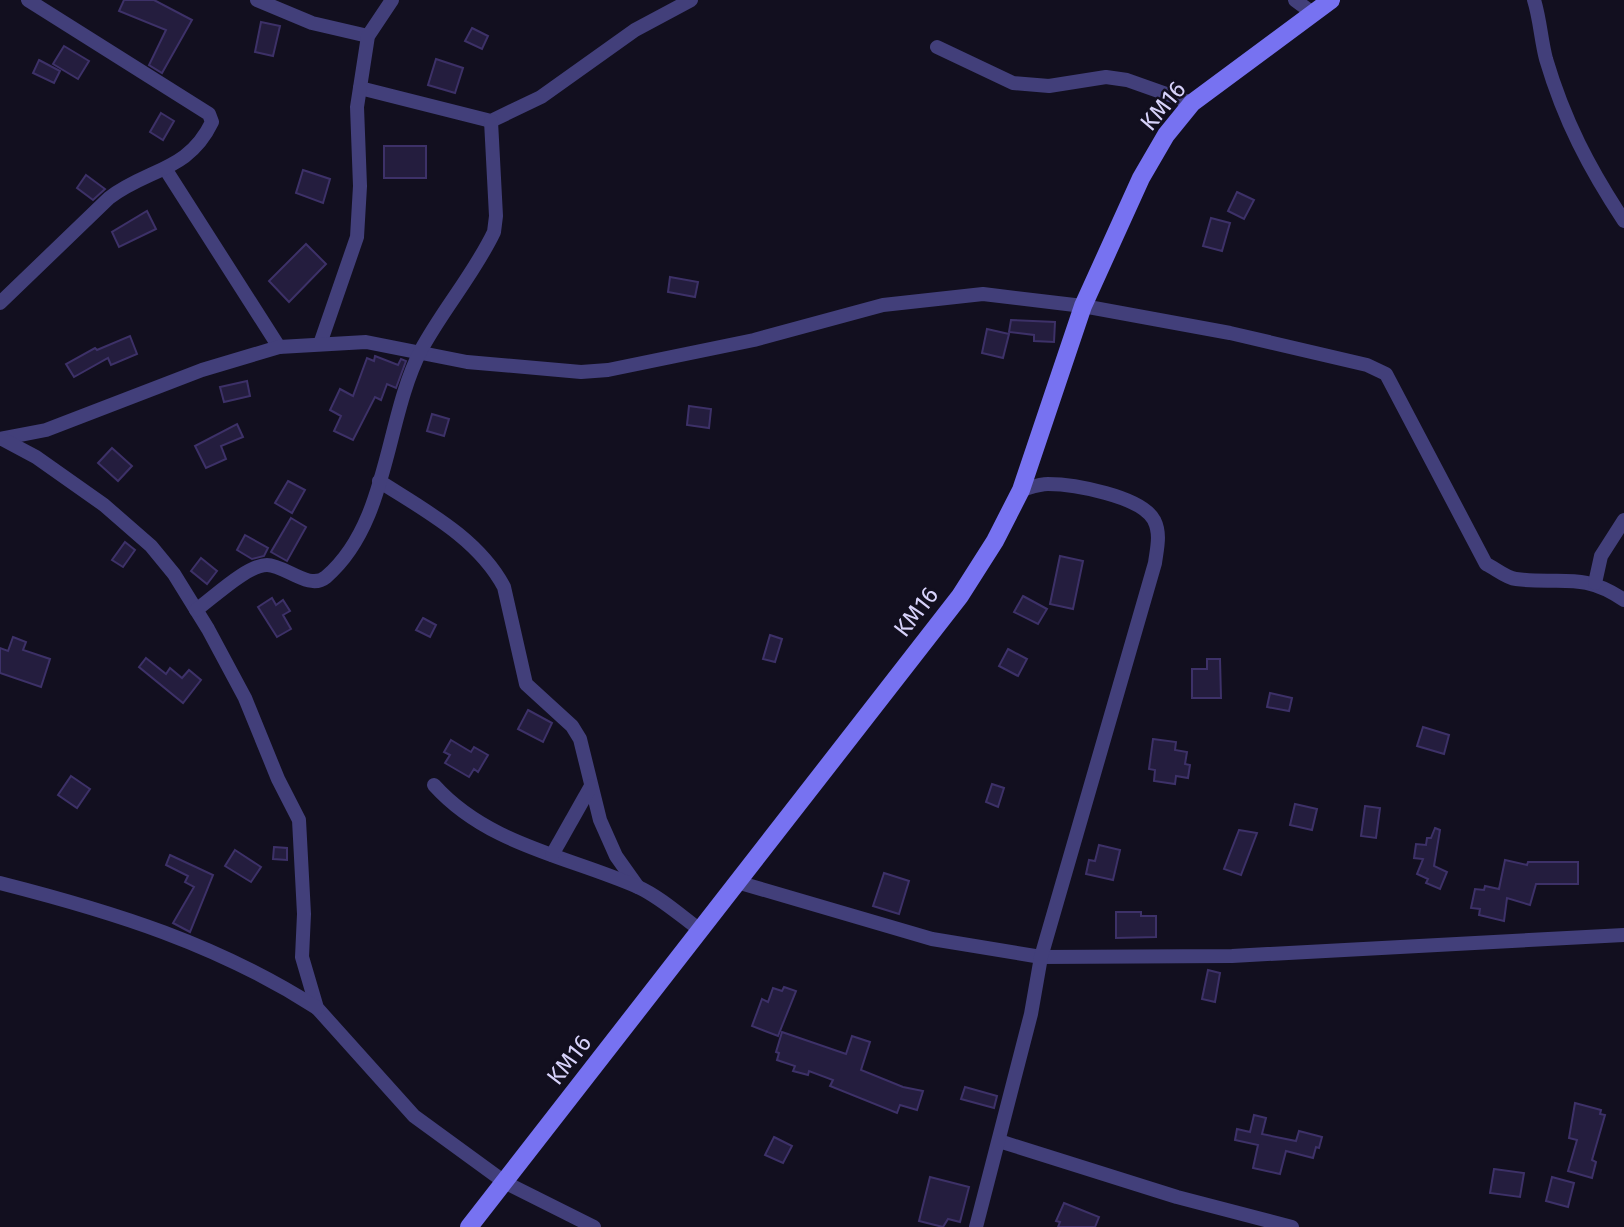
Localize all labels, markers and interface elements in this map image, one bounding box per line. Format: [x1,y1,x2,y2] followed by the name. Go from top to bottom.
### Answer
[1134,76,1192,136] street label: KM16
[888,581,944,643] street label: KM16
[541,1029,597,1091] street label: KM16

